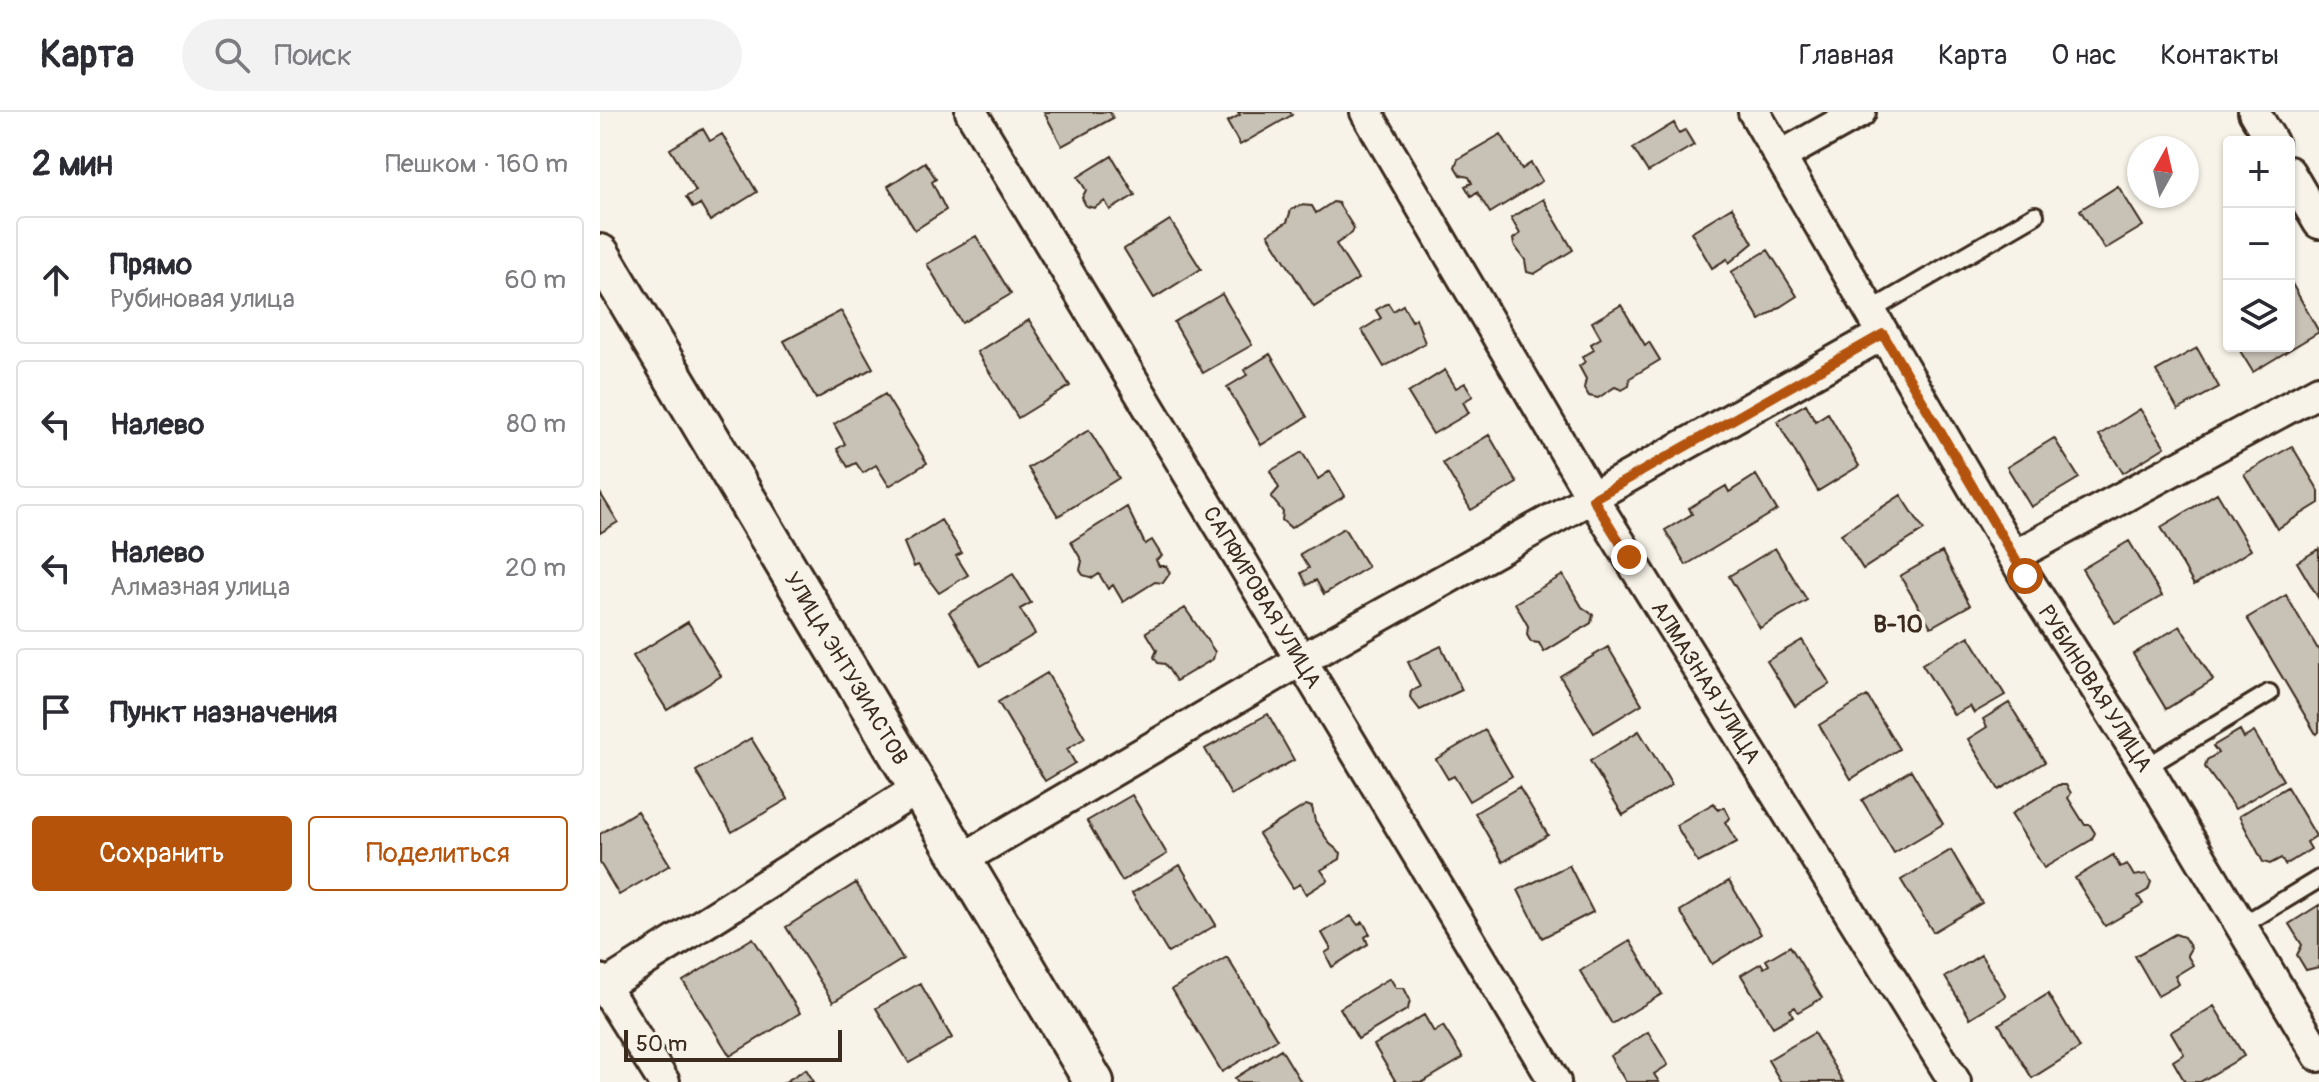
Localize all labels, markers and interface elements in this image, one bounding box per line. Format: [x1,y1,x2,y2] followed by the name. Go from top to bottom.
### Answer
[182,19,742,91] search box
[40,31,134,79] text: Карта
[210,33,254,77] icon: search
[274,37,352,74] text: Поиск
[1799,38,1894,73] text: Главная
[1938,38,2007,73] text: Карта
[2051,38,2116,73] text: О нас
[2160,38,2279,73] text: Контакты
[2127,136,2199,208] north arrow
[2223,136,2295,352] map controls
[2223,136,2295,208] button: +
[32,143,113,186] text: 2 мин
[385,148,568,180] text: Пешком · 160 m
[2223,208,2295,280] button: −
[110,246,192,283] text: Прямо
[34,258,78,302] icon: ahead
[504,264,566,296] text: 60 m
[2223,280,2295,352] button: layers
[110,283,295,315] text: Рубиновая улица
[34,402,78,446] icon: left
[110,406,204,443] text: Налево
[506,408,566,440] text: 80 m
[1197,501,1328,694] street label: САПФИРОВАЯ УЛИЦА
[110,534,204,571] text: Налево
[1611,539,1647,575] route end
[34,546,78,590] icon: left
[505,552,566,584] text: 20 m
[2007,558,2043,594] route start
[778,567,914,770] street label: УЛИЦА ЭНТУЗИАСТОВ
[110,571,290,603] text: Алмазная улица
[1645,596,1767,769] street label: АЛМАЗНАЯ УЛИЦА
[2032,600,2158,777] street label: РУБИНОВАЯ УЛИЦА
[1873,610,1923,639] district label: В-10
[34,690,78,734] icon: arrive
[110,694,337,731] text: Пункт назначения
[32,816,292,891] button: Сохранить
[308,816,568,891] button: Поделиться
[624,1026,842,1062] scale bar
[636,1030,687,1058] text: 50 m

